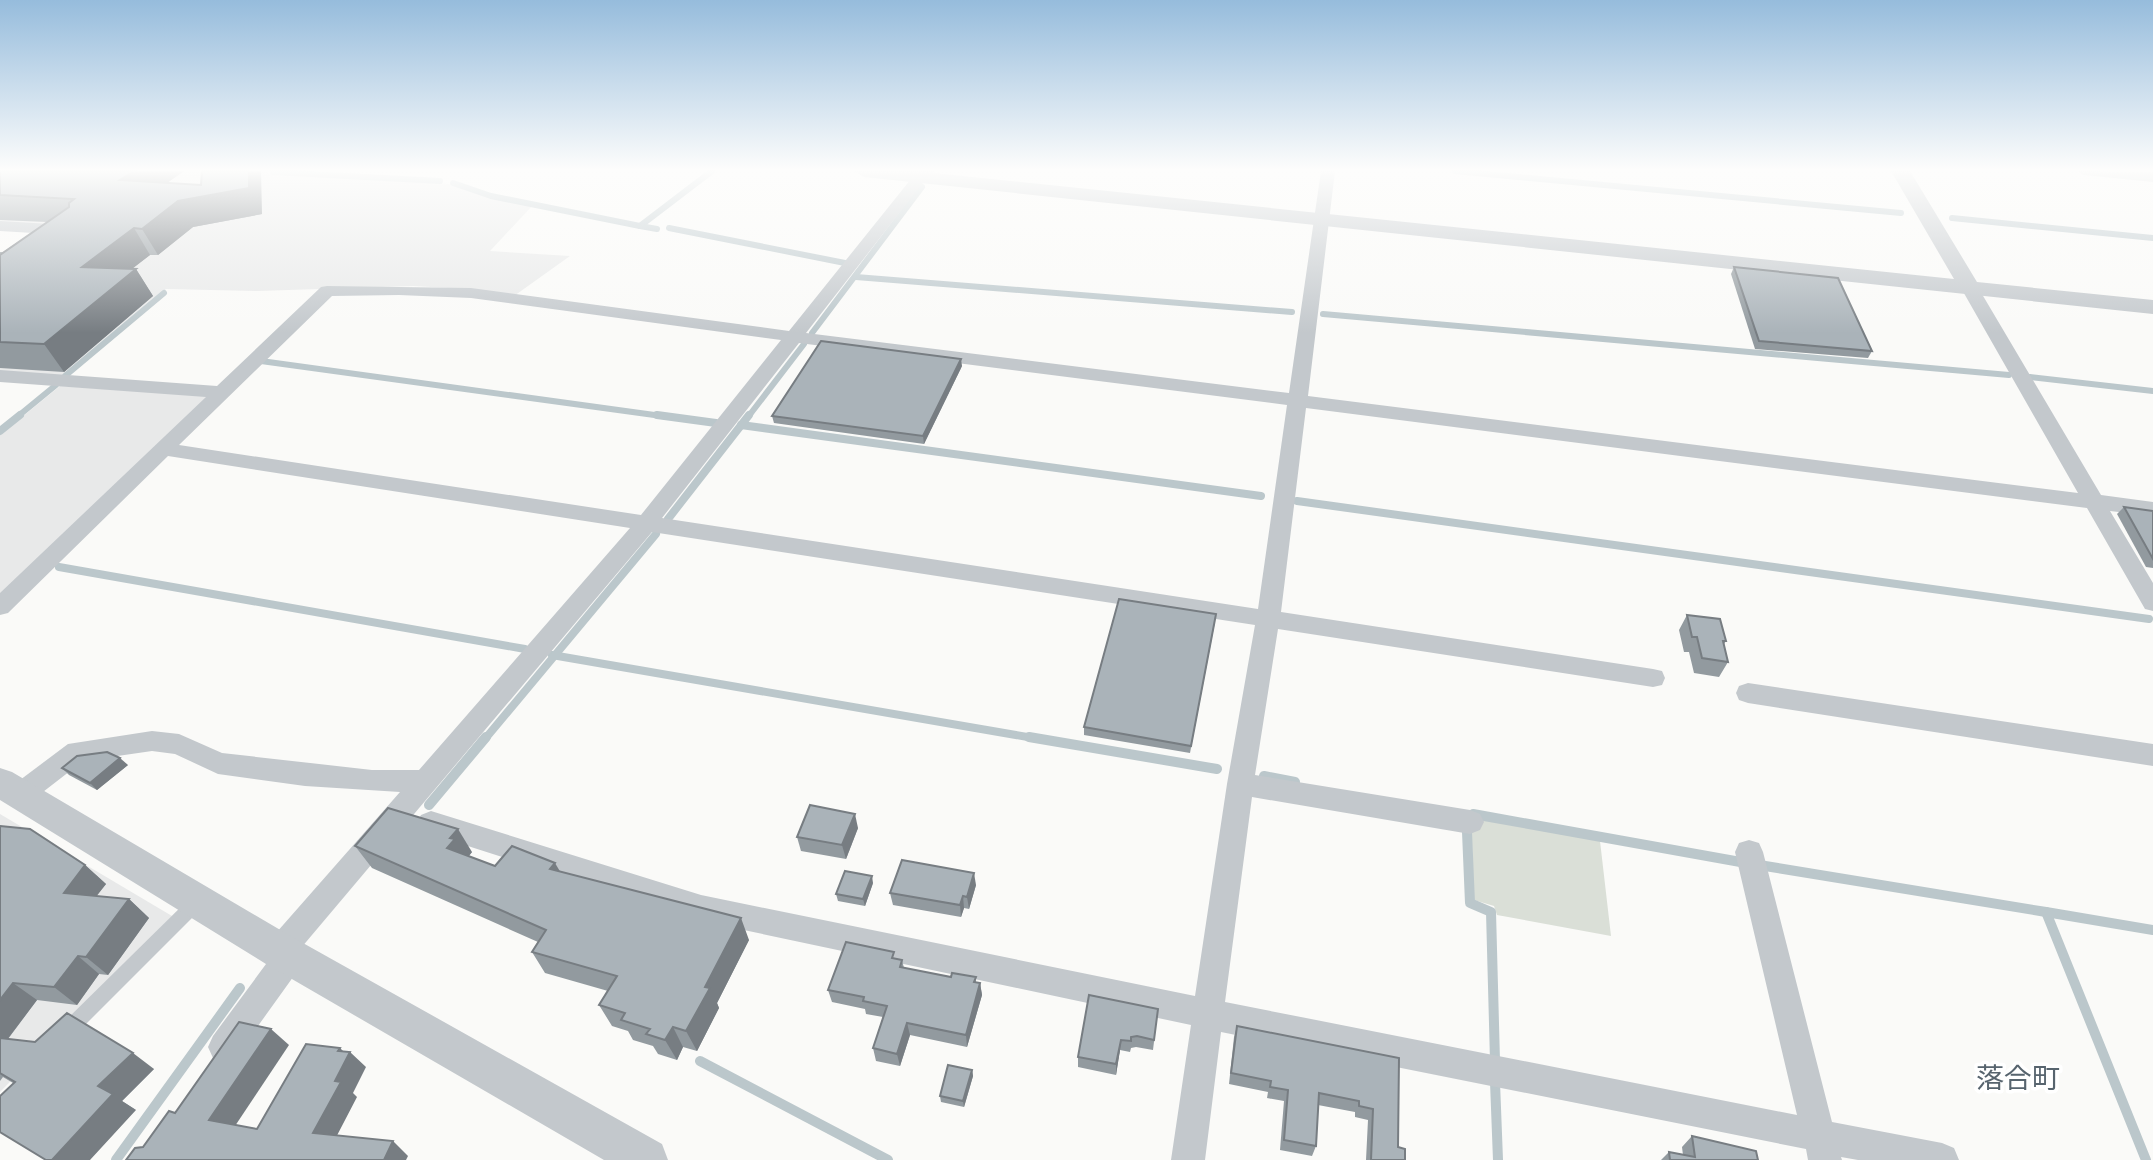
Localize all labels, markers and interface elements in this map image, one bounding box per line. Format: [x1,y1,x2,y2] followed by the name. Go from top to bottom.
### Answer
[1976,1062,2060,1095] district label: 落合町

